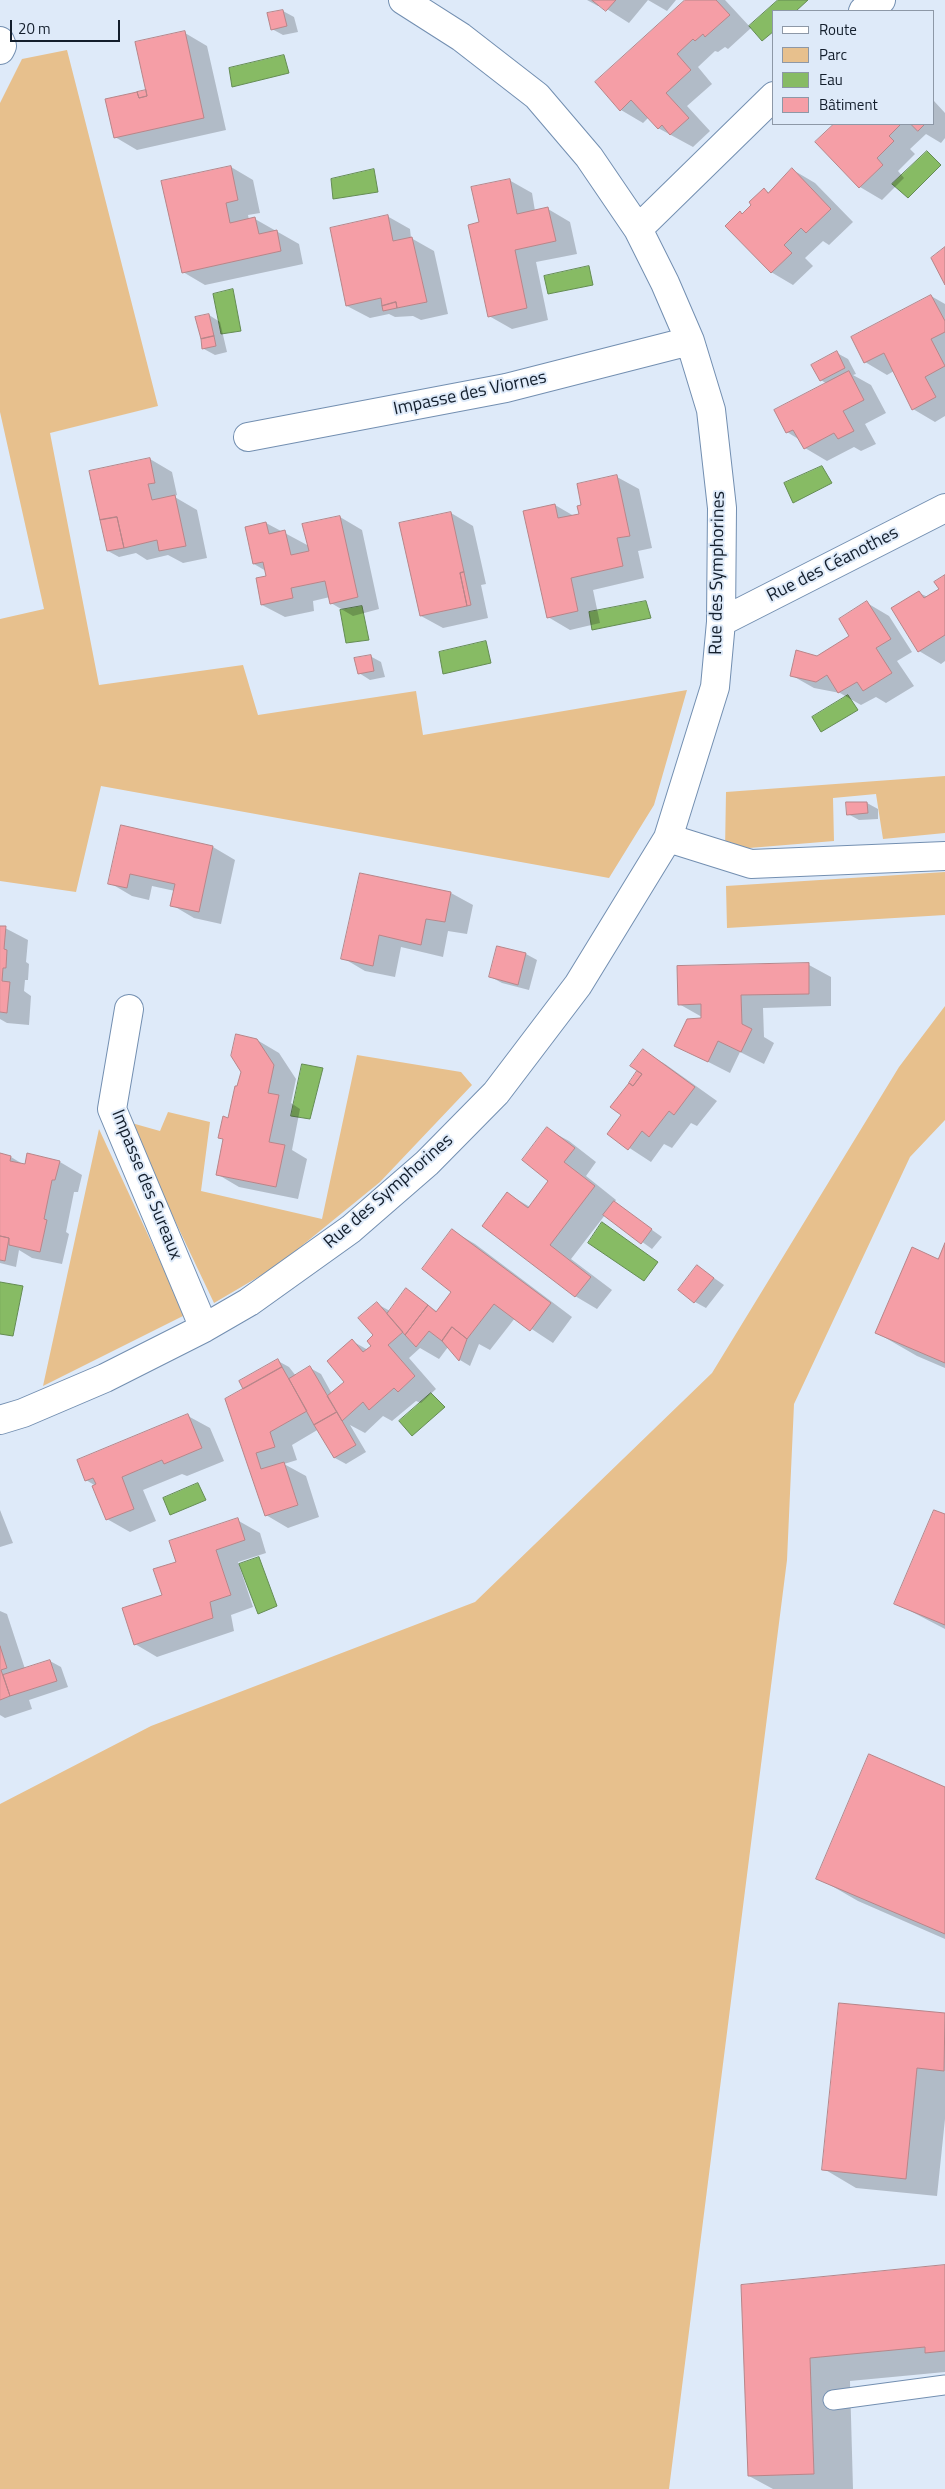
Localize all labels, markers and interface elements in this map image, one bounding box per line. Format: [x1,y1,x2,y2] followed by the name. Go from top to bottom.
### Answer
[12,10,122,42] scale bar
[772,10,935,125] legend
[18,17,51,40] text: 20 m
[819,18,857,41] text: Route
[819,43,847,66] text: Parc
[819,68,843,91] text: Eau
[819,93,878,116] text: Bâtiment
[391,367,549,421] street label: Impasse des Viornes
[706,491,730,655] street label: Rue des Symphorines
[764,522,902,608] street label: Rue des Céanothes
[106,1107,186,1263] street label: Impasse des Sureaux
[320,1130,458,1254] street label: Rue des Symphorines

